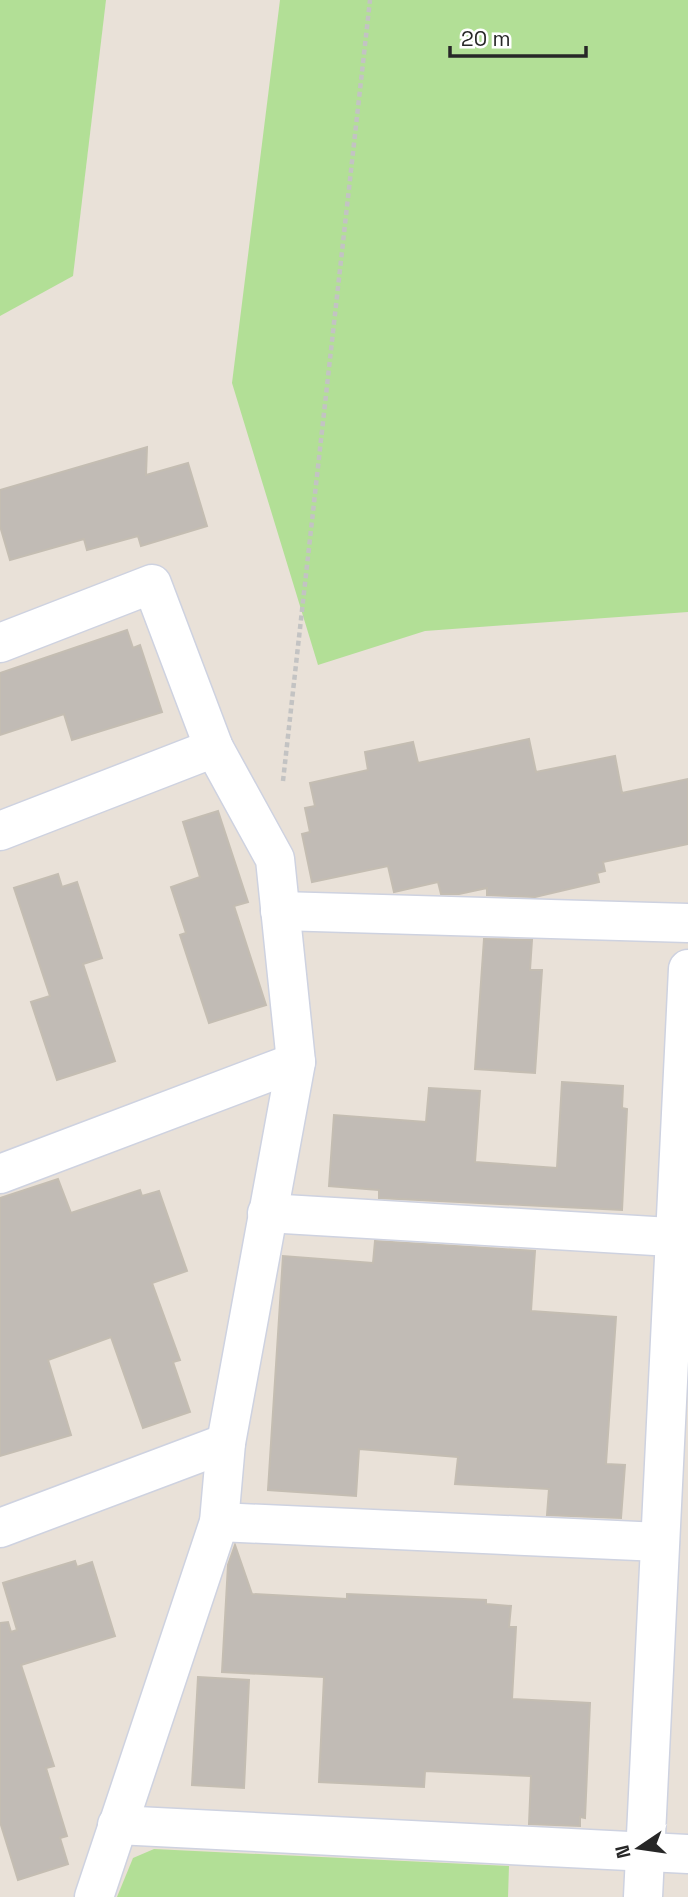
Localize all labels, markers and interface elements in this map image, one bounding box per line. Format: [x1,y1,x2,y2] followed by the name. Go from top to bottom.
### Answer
[450,14,586,58] scale bar
[461,25,511,52] text: 20 m
[604,1813,674,1883] north arrow
[609,1843,637,1861] text: N

